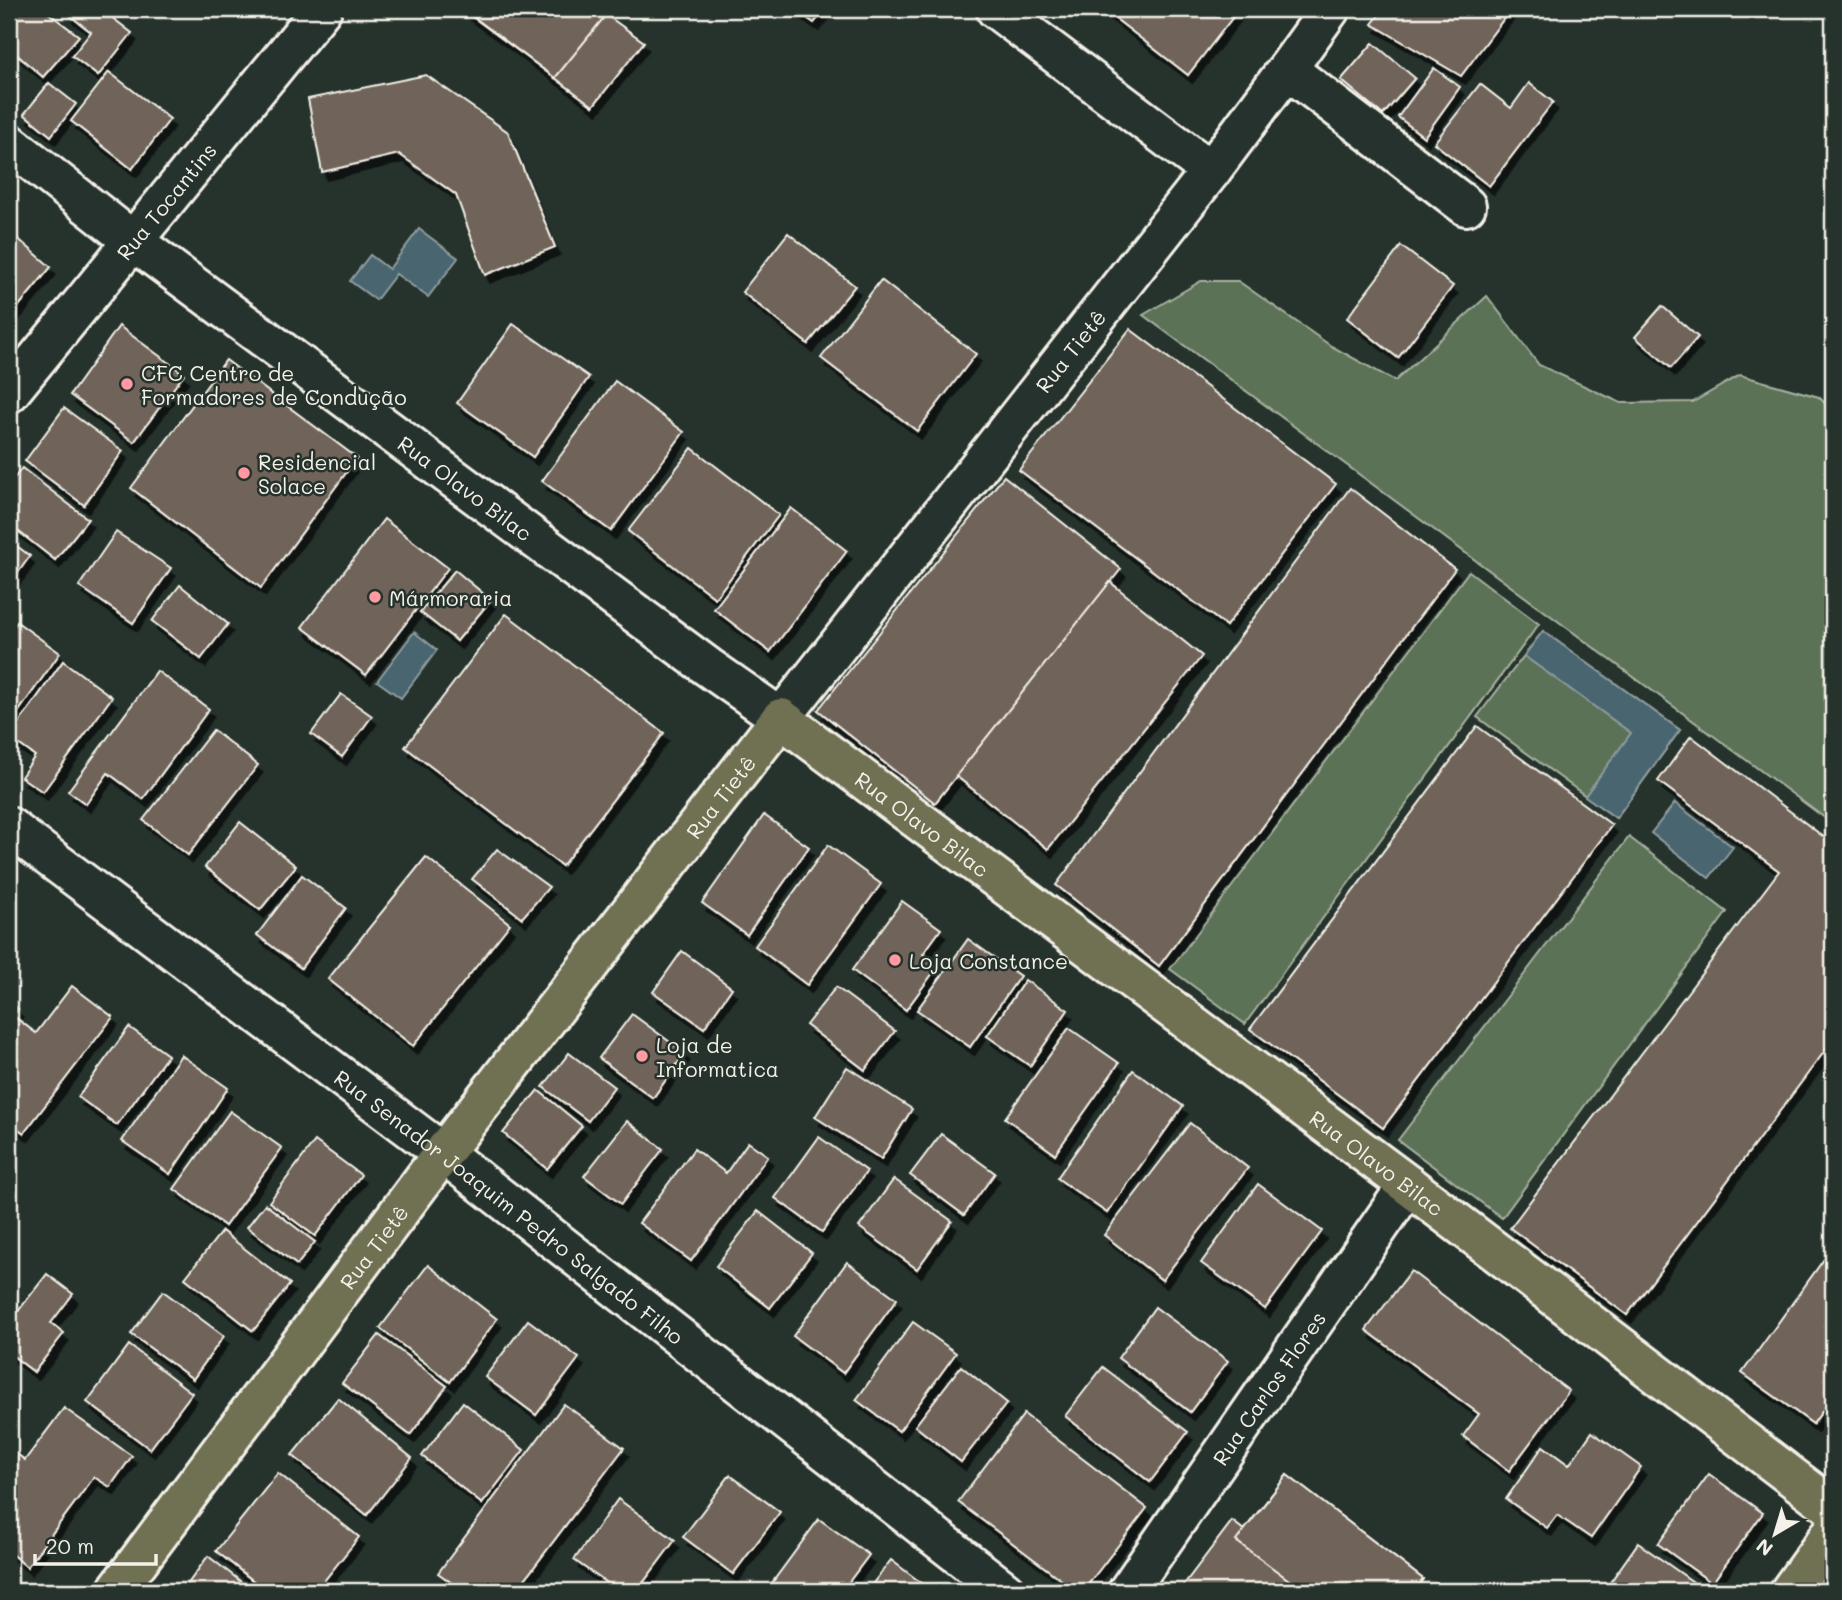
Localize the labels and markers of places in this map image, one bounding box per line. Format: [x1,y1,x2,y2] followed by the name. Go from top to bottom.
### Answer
[141,359,407,410] place label: CFC Centro de Formadores de Condução
[119,376,135,392] marker: CFC Centro de Formadores de Condução
[258,448,376,499] place label: Residencial Solace
[236,465,252,481] marker: Residencial Solace
[389,584,512,611] place label: Mármoraria
[367,589,383,605] marker: Mármoraria
[909,947,1068,974] place label: Loja Constance
[887,952,903,968] marker: Loja Constance
[656,1031,779,1082] place label: Loja de Informatica
[634,1048,650,1064] marker: Loja de Informatica

